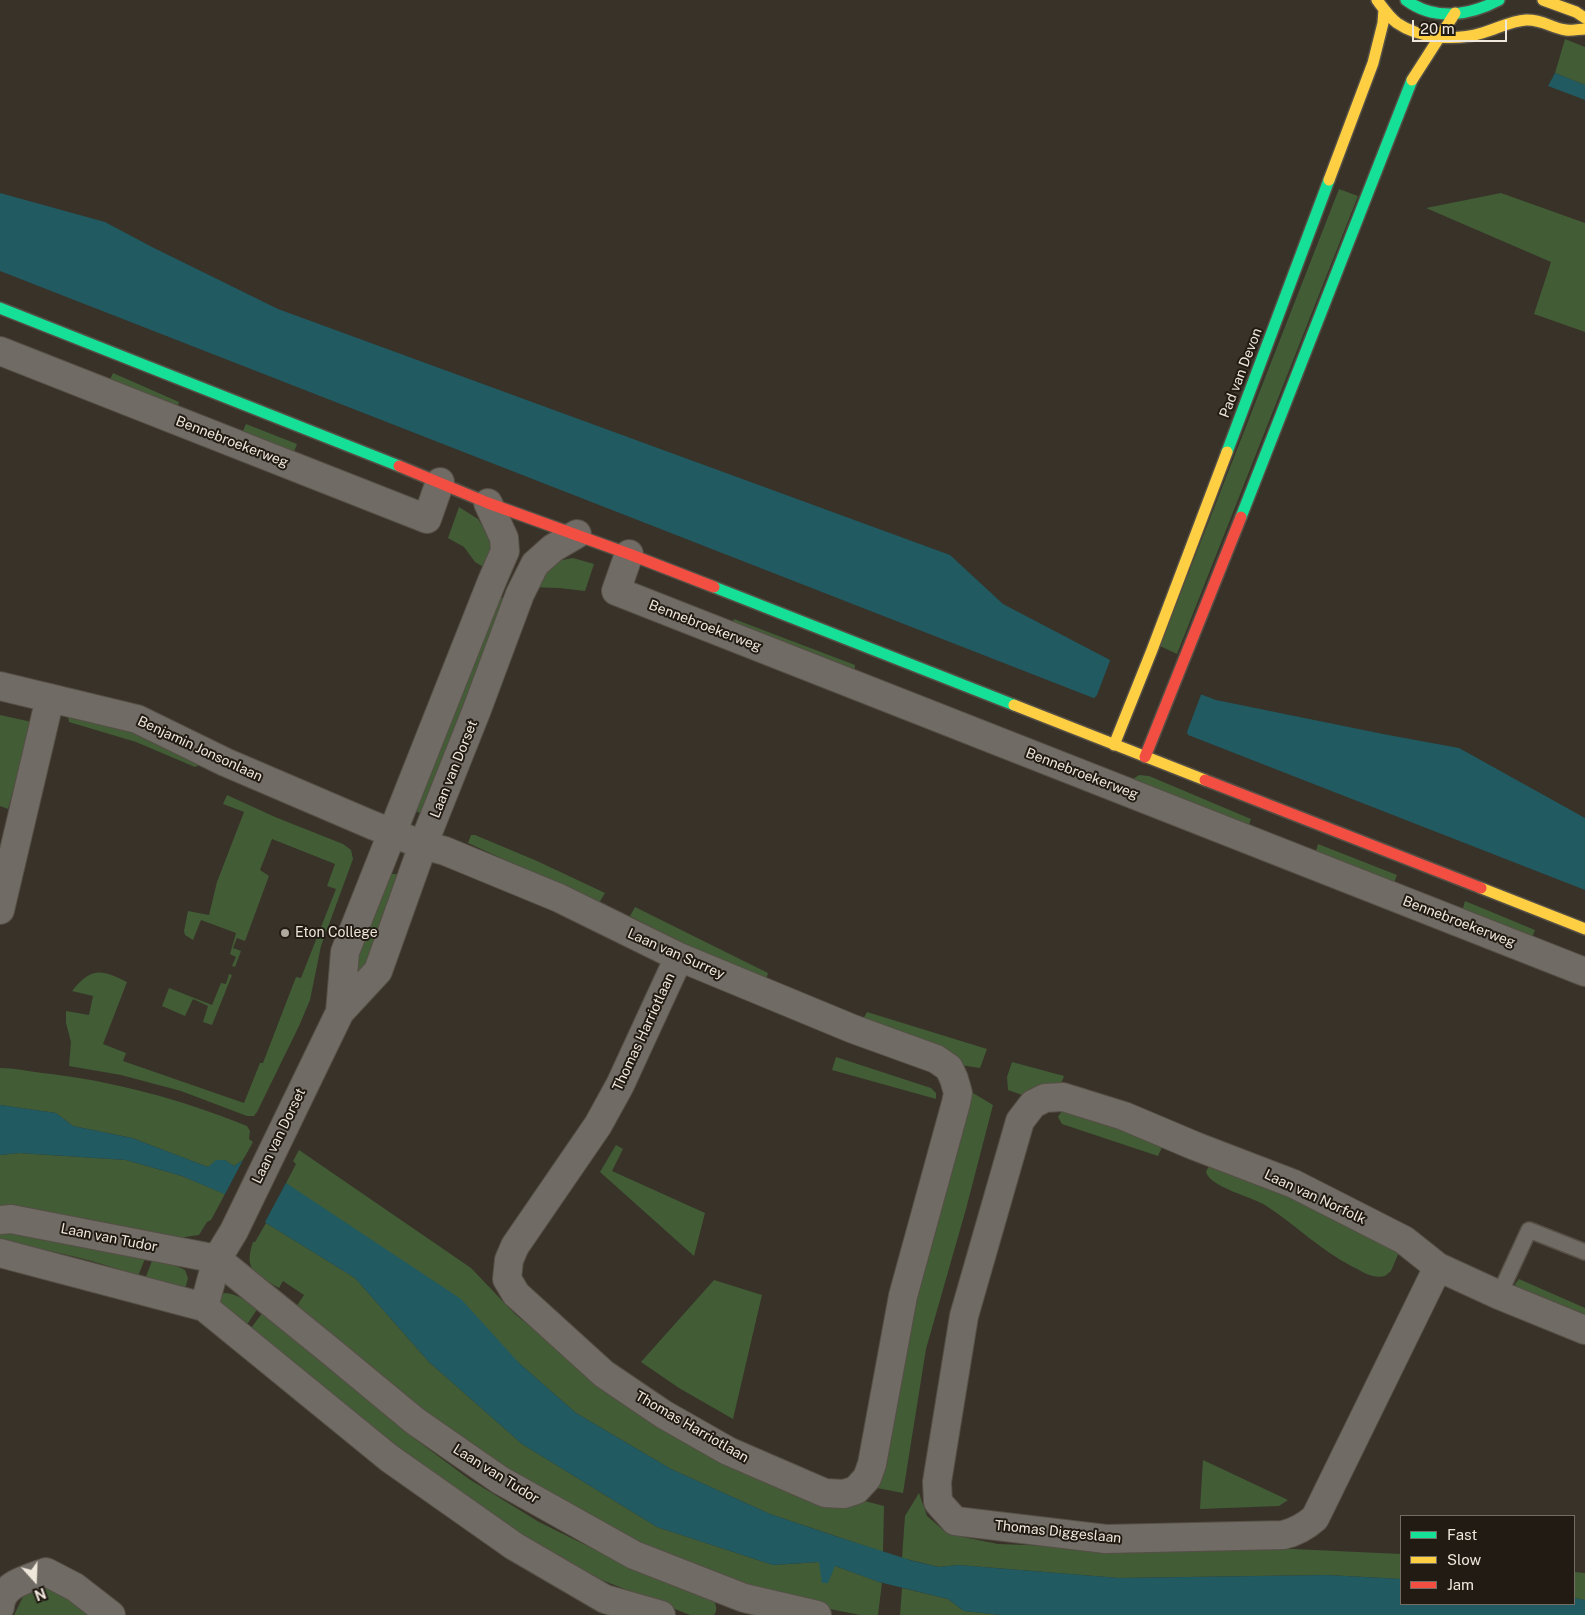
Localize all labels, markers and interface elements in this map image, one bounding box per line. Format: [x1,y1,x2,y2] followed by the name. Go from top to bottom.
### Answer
[1415,10,1510,42] scale bar
[1420,20,1455,37] text: 20 m
[1216,326,1266,420] street label: Pad van Devon
[173,413,291,471] street label: Bennebroekerweg
[646,597,764,655] street label: Bennebroekerweg
[135,713,265,785] street label: Benjamin Jonsonlaan
[427,718,481,820] street label: Laan van Dorset
[1023,745,1141,803] street label: Bennebroekerweg
[1400,893,1518,951] street label: Bennebroekerweg
[295,925,378,941] place label: Eton College
[625,925,727,983] street label: Laan van Surrey
[279,927,291,939] marker: Eton College
[609,970,679,1094] street label: Thomas Harriotlaan
[249,1086,309,1186] street label: Laan van Dorset
[1261,1166,1369,1228] street label: Laan van Norfolk
[59,1220,159,1256] street label: Laan van Tudor
[632,1388,752,1466] street label: Thomas Harriotlaan
[450,1441,542,1507] street label: Laan van Tudor
[1400,1515,1575,1605] legend
[994,1517,1122,1547] street label: Thomas Diggeslaan
[1447,1526,1477,1543] text: Fast
[1447,1551,1481,1568] text: Slow
[10,1555,60,1605] north arrow
[1447,1576,1474,1593] text: Jam
[32,1585,48,1603] text: N

